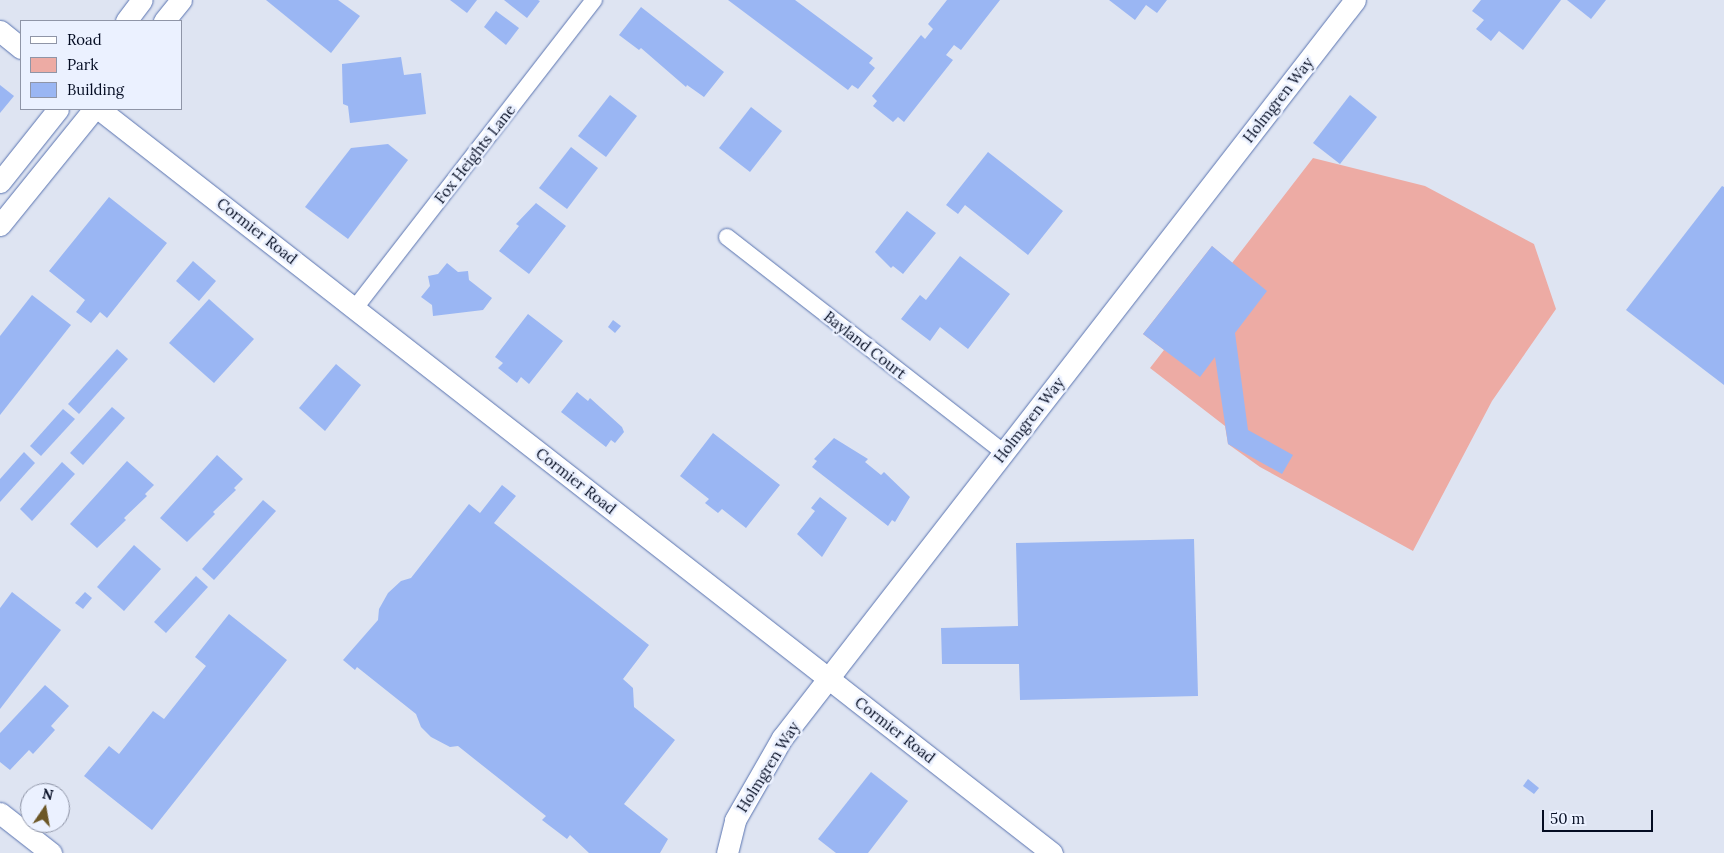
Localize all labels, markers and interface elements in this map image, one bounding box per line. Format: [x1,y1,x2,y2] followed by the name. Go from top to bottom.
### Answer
[20,20,182,110] legend
[67,30,102,49] text: Road
[1239,54,1317,146] street label: Holmgren Way
[67,55,98,74] text: Park
[67,80,124,99] text: Building
[431,101,519,207] street label: Fox Heights Lane
[213,194,301,268] street label: Cormier Road
[820,307,910,383] street label: Bayland Court
[990,374,1068,466] street label: Holmgren Way
[532,444,620,518] street label: Cormier Road
[851,693,939,767] street label: Cormier Road
[733,718,803,816] street label: Holmgren Way
[20,783,70,833] north arrow
[41,784,55,804] text: N
[1544,800,1655,832] scale bar
[1550,809,1585,828] text: 50 m

